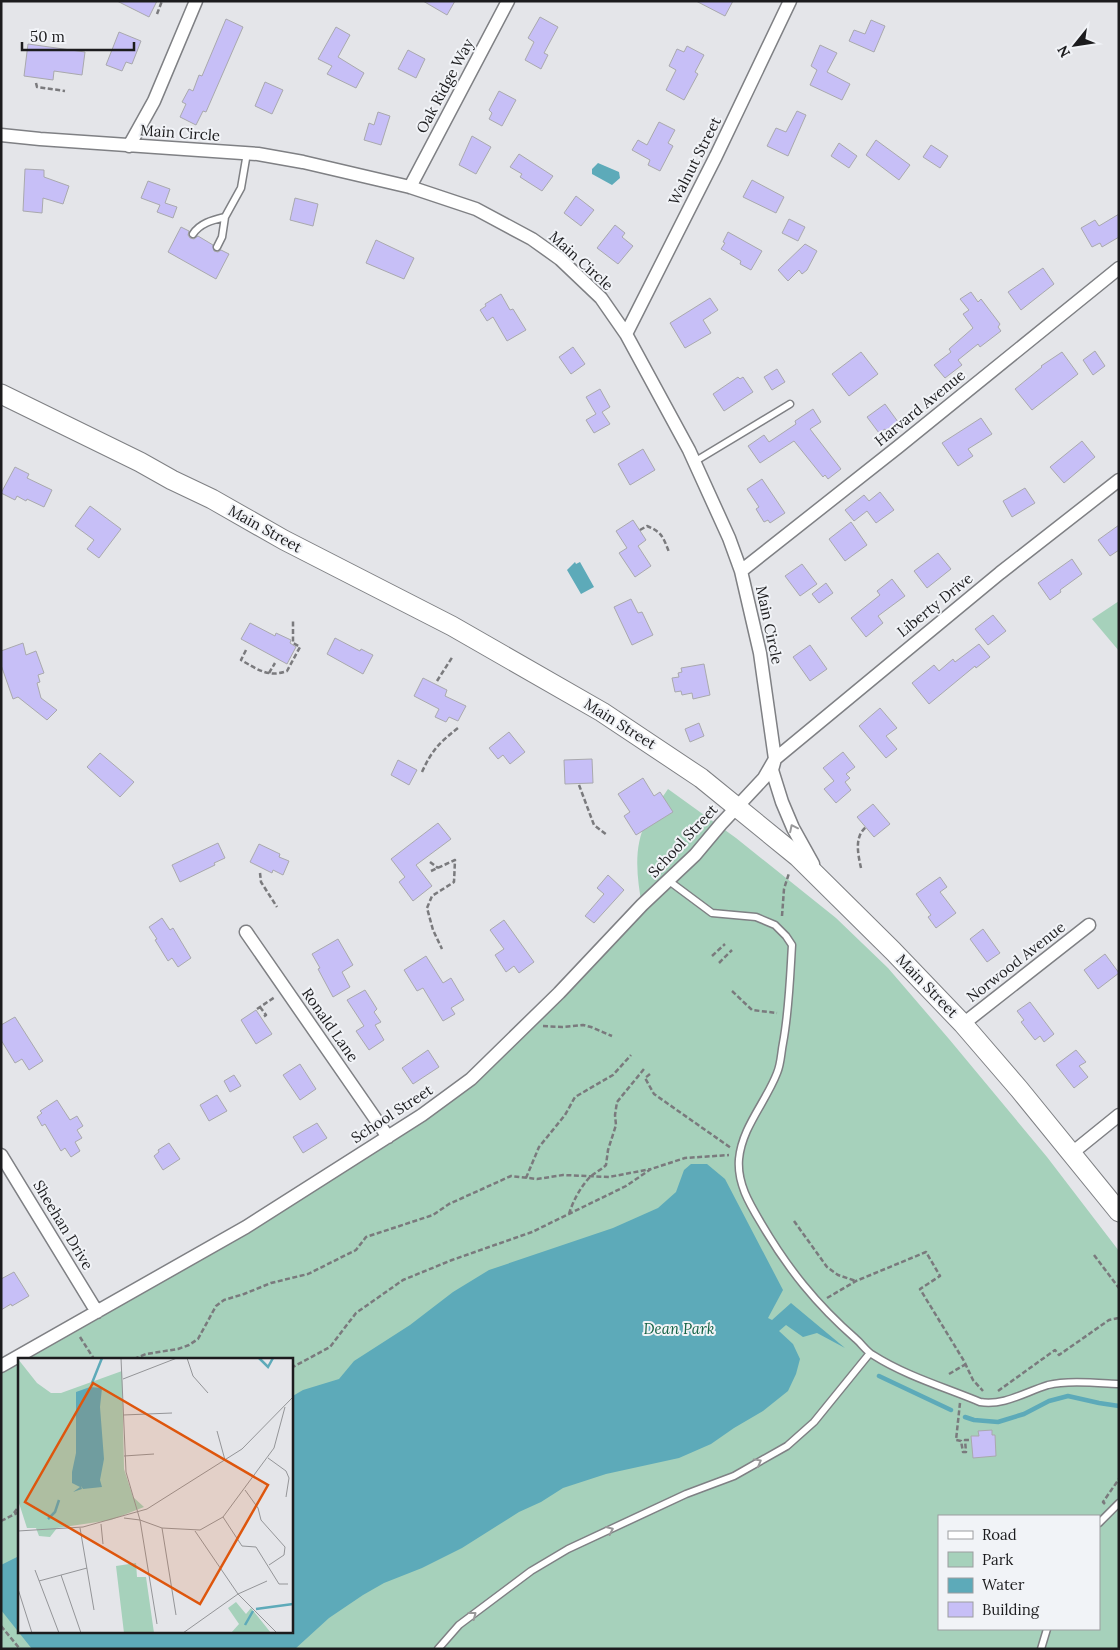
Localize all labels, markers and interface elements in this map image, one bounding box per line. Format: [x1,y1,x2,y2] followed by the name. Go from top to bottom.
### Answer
[22,20,135,52] scale bar
[1050,20,1100,70] north arrow
[30,27,65,46] text: 50 m
[412,35,477,136] street label: Oak Ridge Way
[1053,42,1074,61] text: N
[664,113,725,208] street label: Walnut Street
[139,120,221,145] street label: Main Circle
[545,227,617,294] street label: Main Circle
[870,365,969,450] street label: Harvard Avenue
[225,501,306,557] street label: Main Street
[893,568,976,641] street label: Liberty Drive
[752,584,787,666] street label: Main Circle
[581,694,660,753] street label: Main Street
[644,800,722,881] street label: School Street
[789,824,799,833] one-way arrow
[963,917,1069,1006] street label: Norwood Avenue
[892,950,963,1022] street label: Main Street
[298,984,363,1065] street label: Ronald Lane
[347,1080,436,1147] street label: School Street
[29,1177,98,1273] street label: Sheehan Drive
[643,1319,715,1338] park label: Dean Park
[18,1358,292,1632] inset map
[753,1459,762,1469] one-way arrow
[938,1515,1100,1630] legend
[605,1525,614,1536] one-way arrow
[982,1525,1017,1544] text: Road
[982,1550,1013,1569] text: Park
[982,1575,1025,1594] text: Water
[982,1600,1040,1619] text: Building
[467,1612,477,1621] one-way arrow

